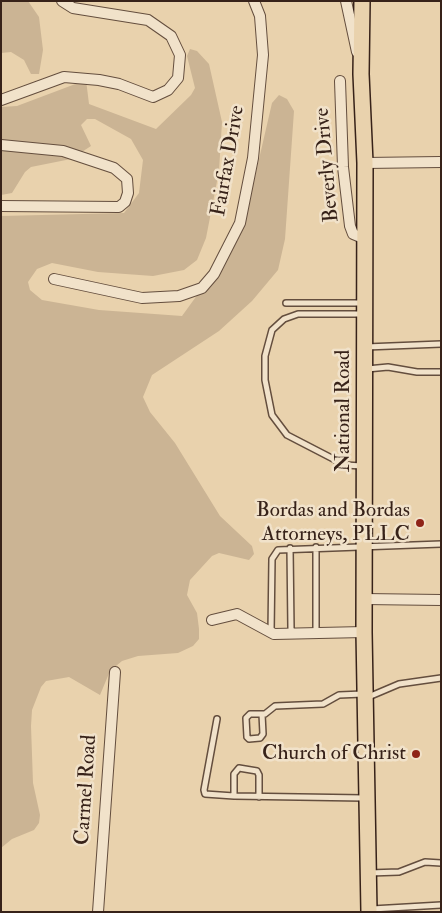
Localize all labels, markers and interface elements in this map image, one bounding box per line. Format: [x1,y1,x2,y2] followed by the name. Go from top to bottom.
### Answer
[207,104,251,218] street label: Fairfax Drive
[310,107,346,223] street label: Beverly Drive
[331,350,357,472] street label: National Road
[256,498,410,548] place label: Bordas and Bordas Attorneys, PLLC
[414,517,426,529] marker: Bordas and Bordas Attorneys, PLLC
[71,734,103,846] street label: Carmel Road
[262,741,406,767] place label: Church of Christ
[410,748,422,760] marker: Church of Christ

